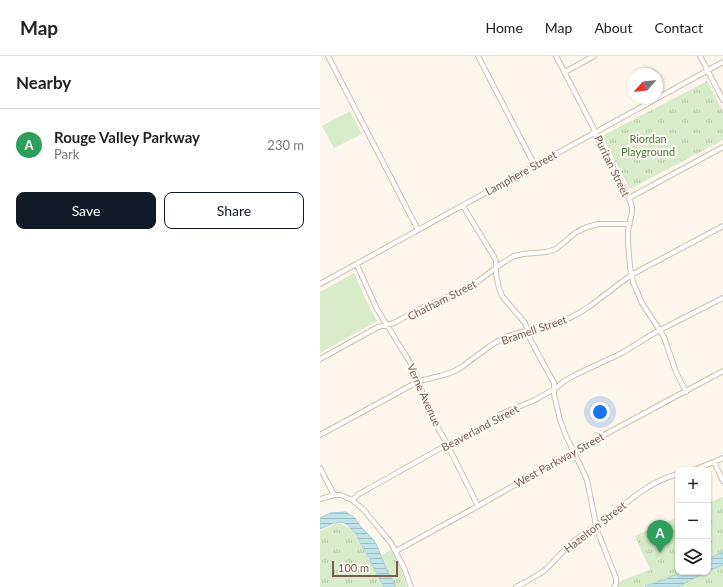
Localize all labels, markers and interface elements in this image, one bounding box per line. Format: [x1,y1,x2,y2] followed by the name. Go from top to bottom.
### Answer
[20,16,58,39] text: Map
[485,19,523,36] text: Home
[545,19,572,36] text: Map
[594,19,632,36] text: About
[654,19,703,36] text: Contact
[627,68,663,104] north arrow
[16,72,71,93] text: Nearby
[54,128,200,146] text: Rouge Valley Parkway
[621,132,675,158] park label: Riordan Playground
[592,133,633,199] street label: Puritan Street
[24,137,34,153] text: A
[267,137,304,153] text: 230 m
[54,146,79,162] text: Park
[483,148,559,198] street label: Lamphere Street
[16,192,156,229] button: Save
[164,192,304,229] button: Share
[405,277,478,322] street label: Chatham Street
[499,312,568,347] street label: Bramell Street
[405,361,444,428] street label: Verne Avenue
[439,402,521,453] street label: Beaverland Street
[590,402,610,422] your location
[512,429,606,490] street label: West Parkway Street
[675,467,711,575] map controls
[675,467,711,503] button: +
[561,498,628,555] street label: Hazelton Street
[675,503,711,539] button: −
[647,520,673,553] pin: A
[675,539,711,575] button: layers
[332,559,398,578] scale bar
[338,561,369,574] text: 100 m

